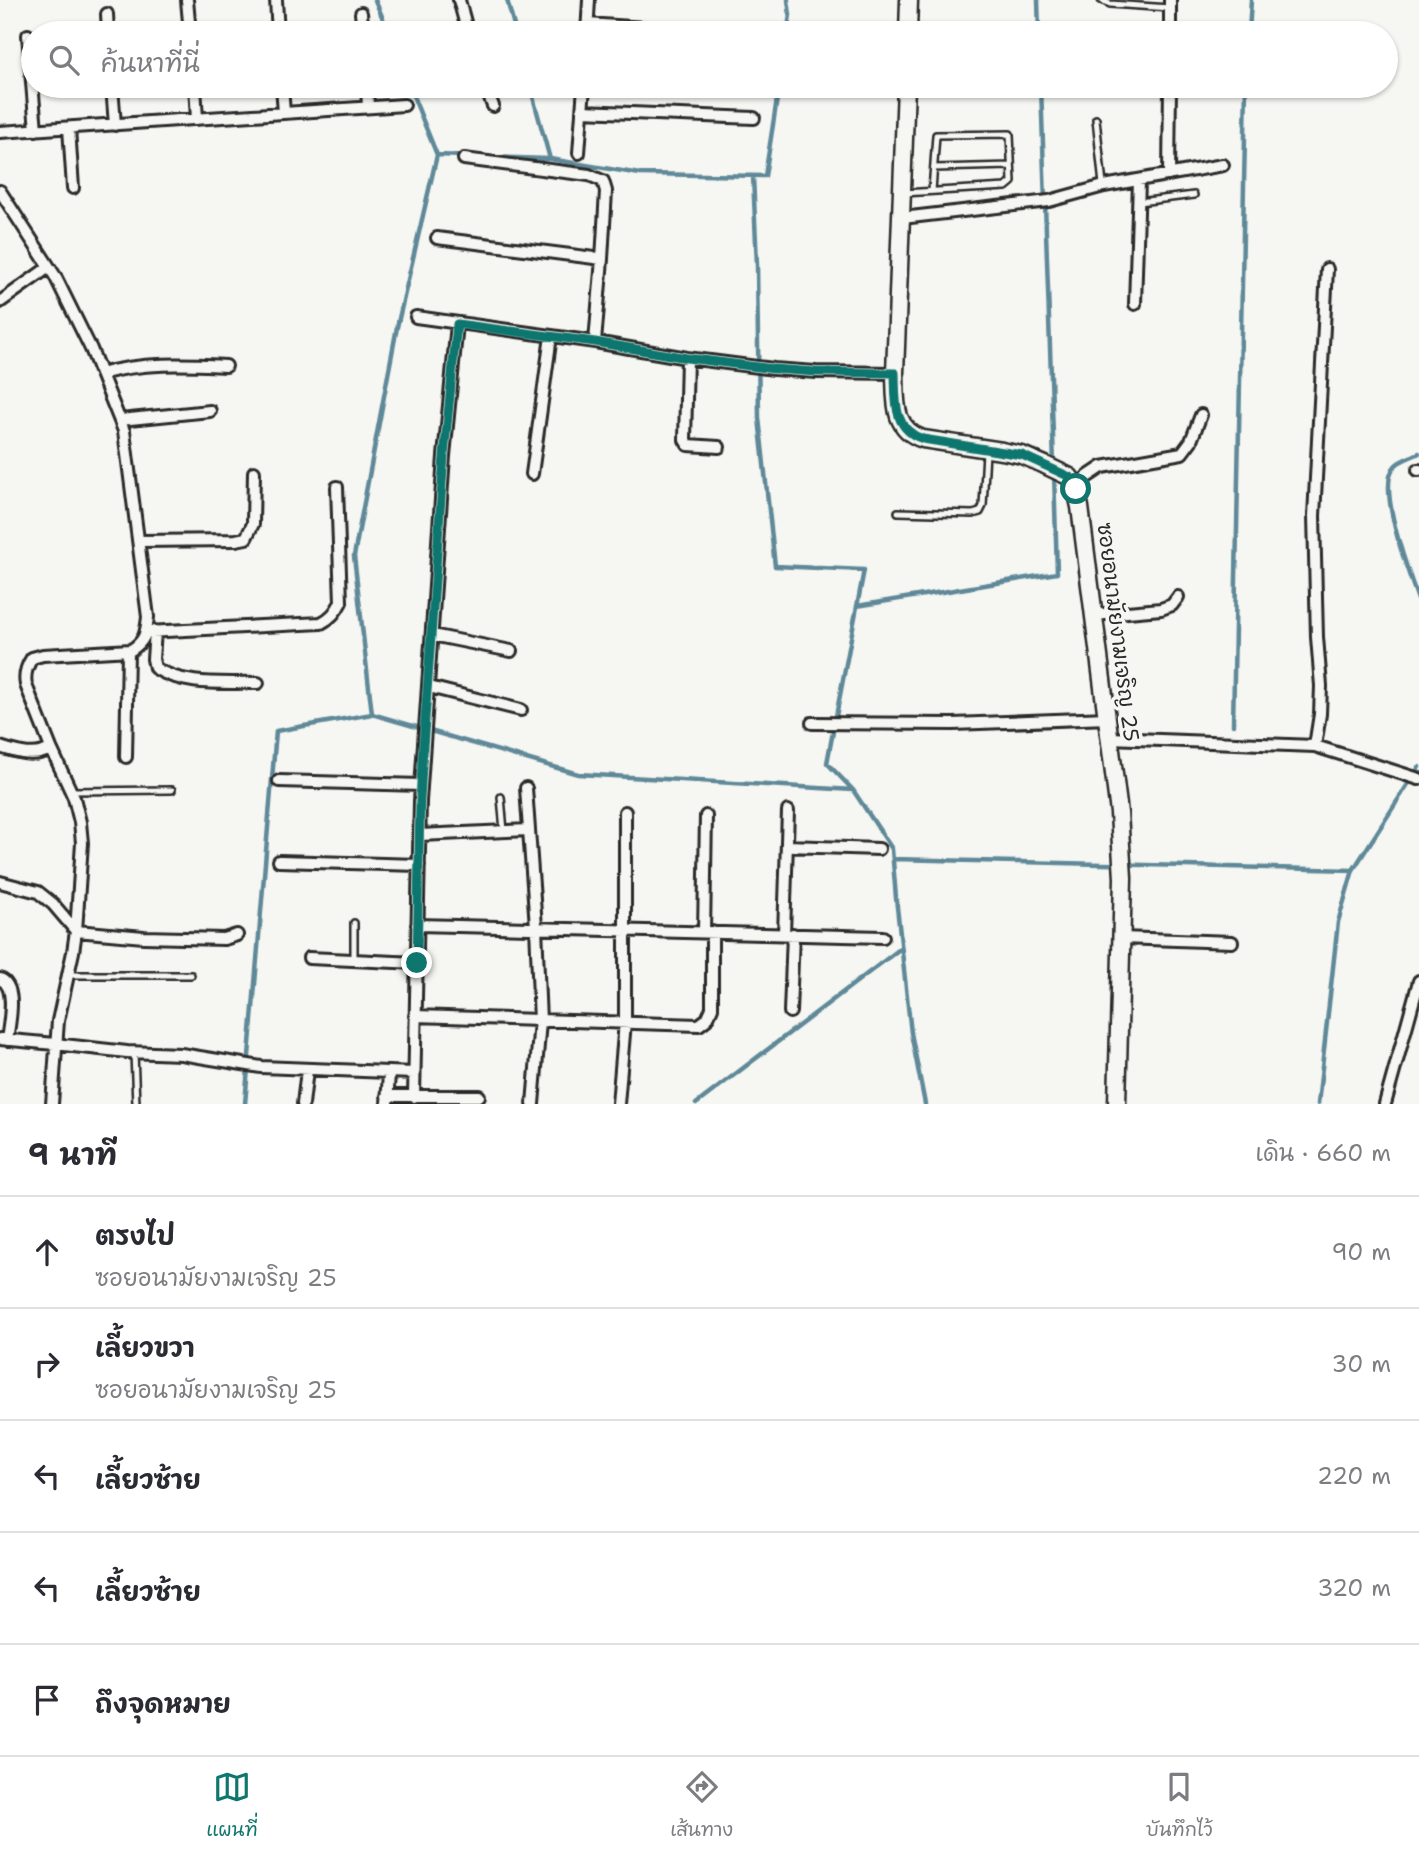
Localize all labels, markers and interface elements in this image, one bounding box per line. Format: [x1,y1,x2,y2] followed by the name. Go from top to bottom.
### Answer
[21,21,1398,98] search box
[45,41,83,79] icon: search
[101,45,200,80] text: ค้นหาที่นี่
[1060,473,1091,504] route start
[1091,521,1145,743] street label: ซอยอนามัยงามเจริญ 25
[401,947,432,978] route end
[28,1134,117,1175] text: 9 นาที
[1256,1138,1391,1168] text: เดิน · 660 m
[95,1218,175,1253] text: ตรงไป
[28,1233,66,1271] icon: ahead
[1331,1237,1391,1267] text: 90 m
[95,1263,337,1293] text: ซอยอนามัยงามเจริญ 25
[95,1330,195,1365] text: เลี้ยวขวา
[28,1345,66,1383] icon: right
[1332,1349,1391,1379] text: 30 m
[95,1375,337,1405] text: ซอยอนามัยงามเจริญ 25
[28,1457,66,1495] icon: left
[1317,1461,1391,1491] text: 220 m
[95,1462,201,1497] text: เลี้ยวซ้าย
[28,1569,66,1607] icon: left
[1317,1573,1391,1603] text: 320 m
[95,1574,201,1609] text: เลี้ยวซ้าย
[28,1681,66,1719] icon: arrive
[95,1686,231,1721] text: ถึงจุดหมาย
[206,1768,258,1843] tab: แผนที่
[670,1768,733,1843] tab: เส้นทาง
[1146,1768,1213,1843] tab: บันทึกไว้

